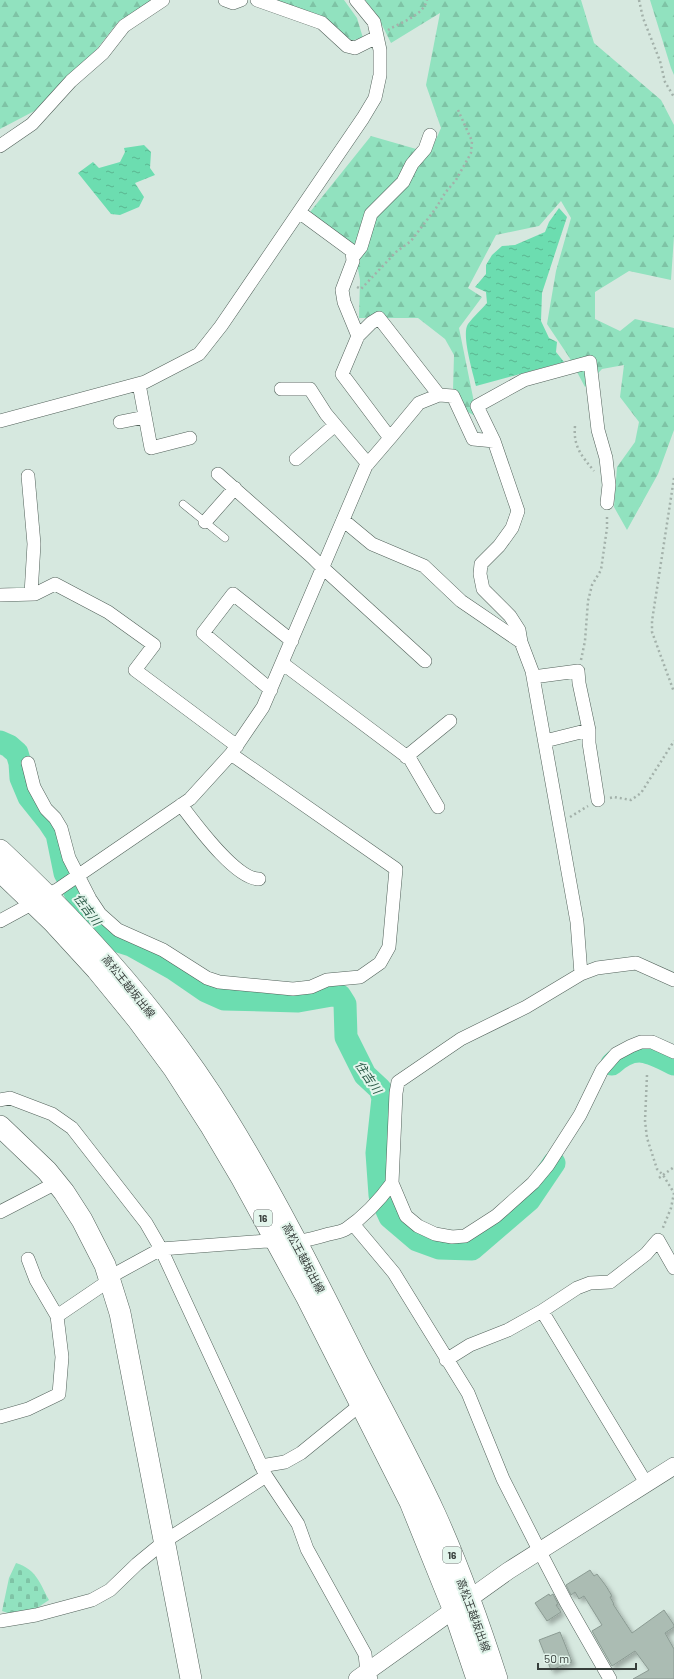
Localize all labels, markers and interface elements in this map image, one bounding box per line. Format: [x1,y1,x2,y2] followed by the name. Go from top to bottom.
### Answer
[72,890,106,929] water label: 住吉川
[100,952,158,1020] street label: 高松王越坂出線
[353,1058,386,1097] water label: 住吉川
[254,1210,272,1226] road number: 16
[280,1221,328,1295] street label: 高松王越坂出線
[443,1547,461,1563] road number: 16
[455,1577,493,1653] street label: 高松王越坂出線
[538,1645,636,1671] scale bar
[544,1651,569,1665] text: 50 m

